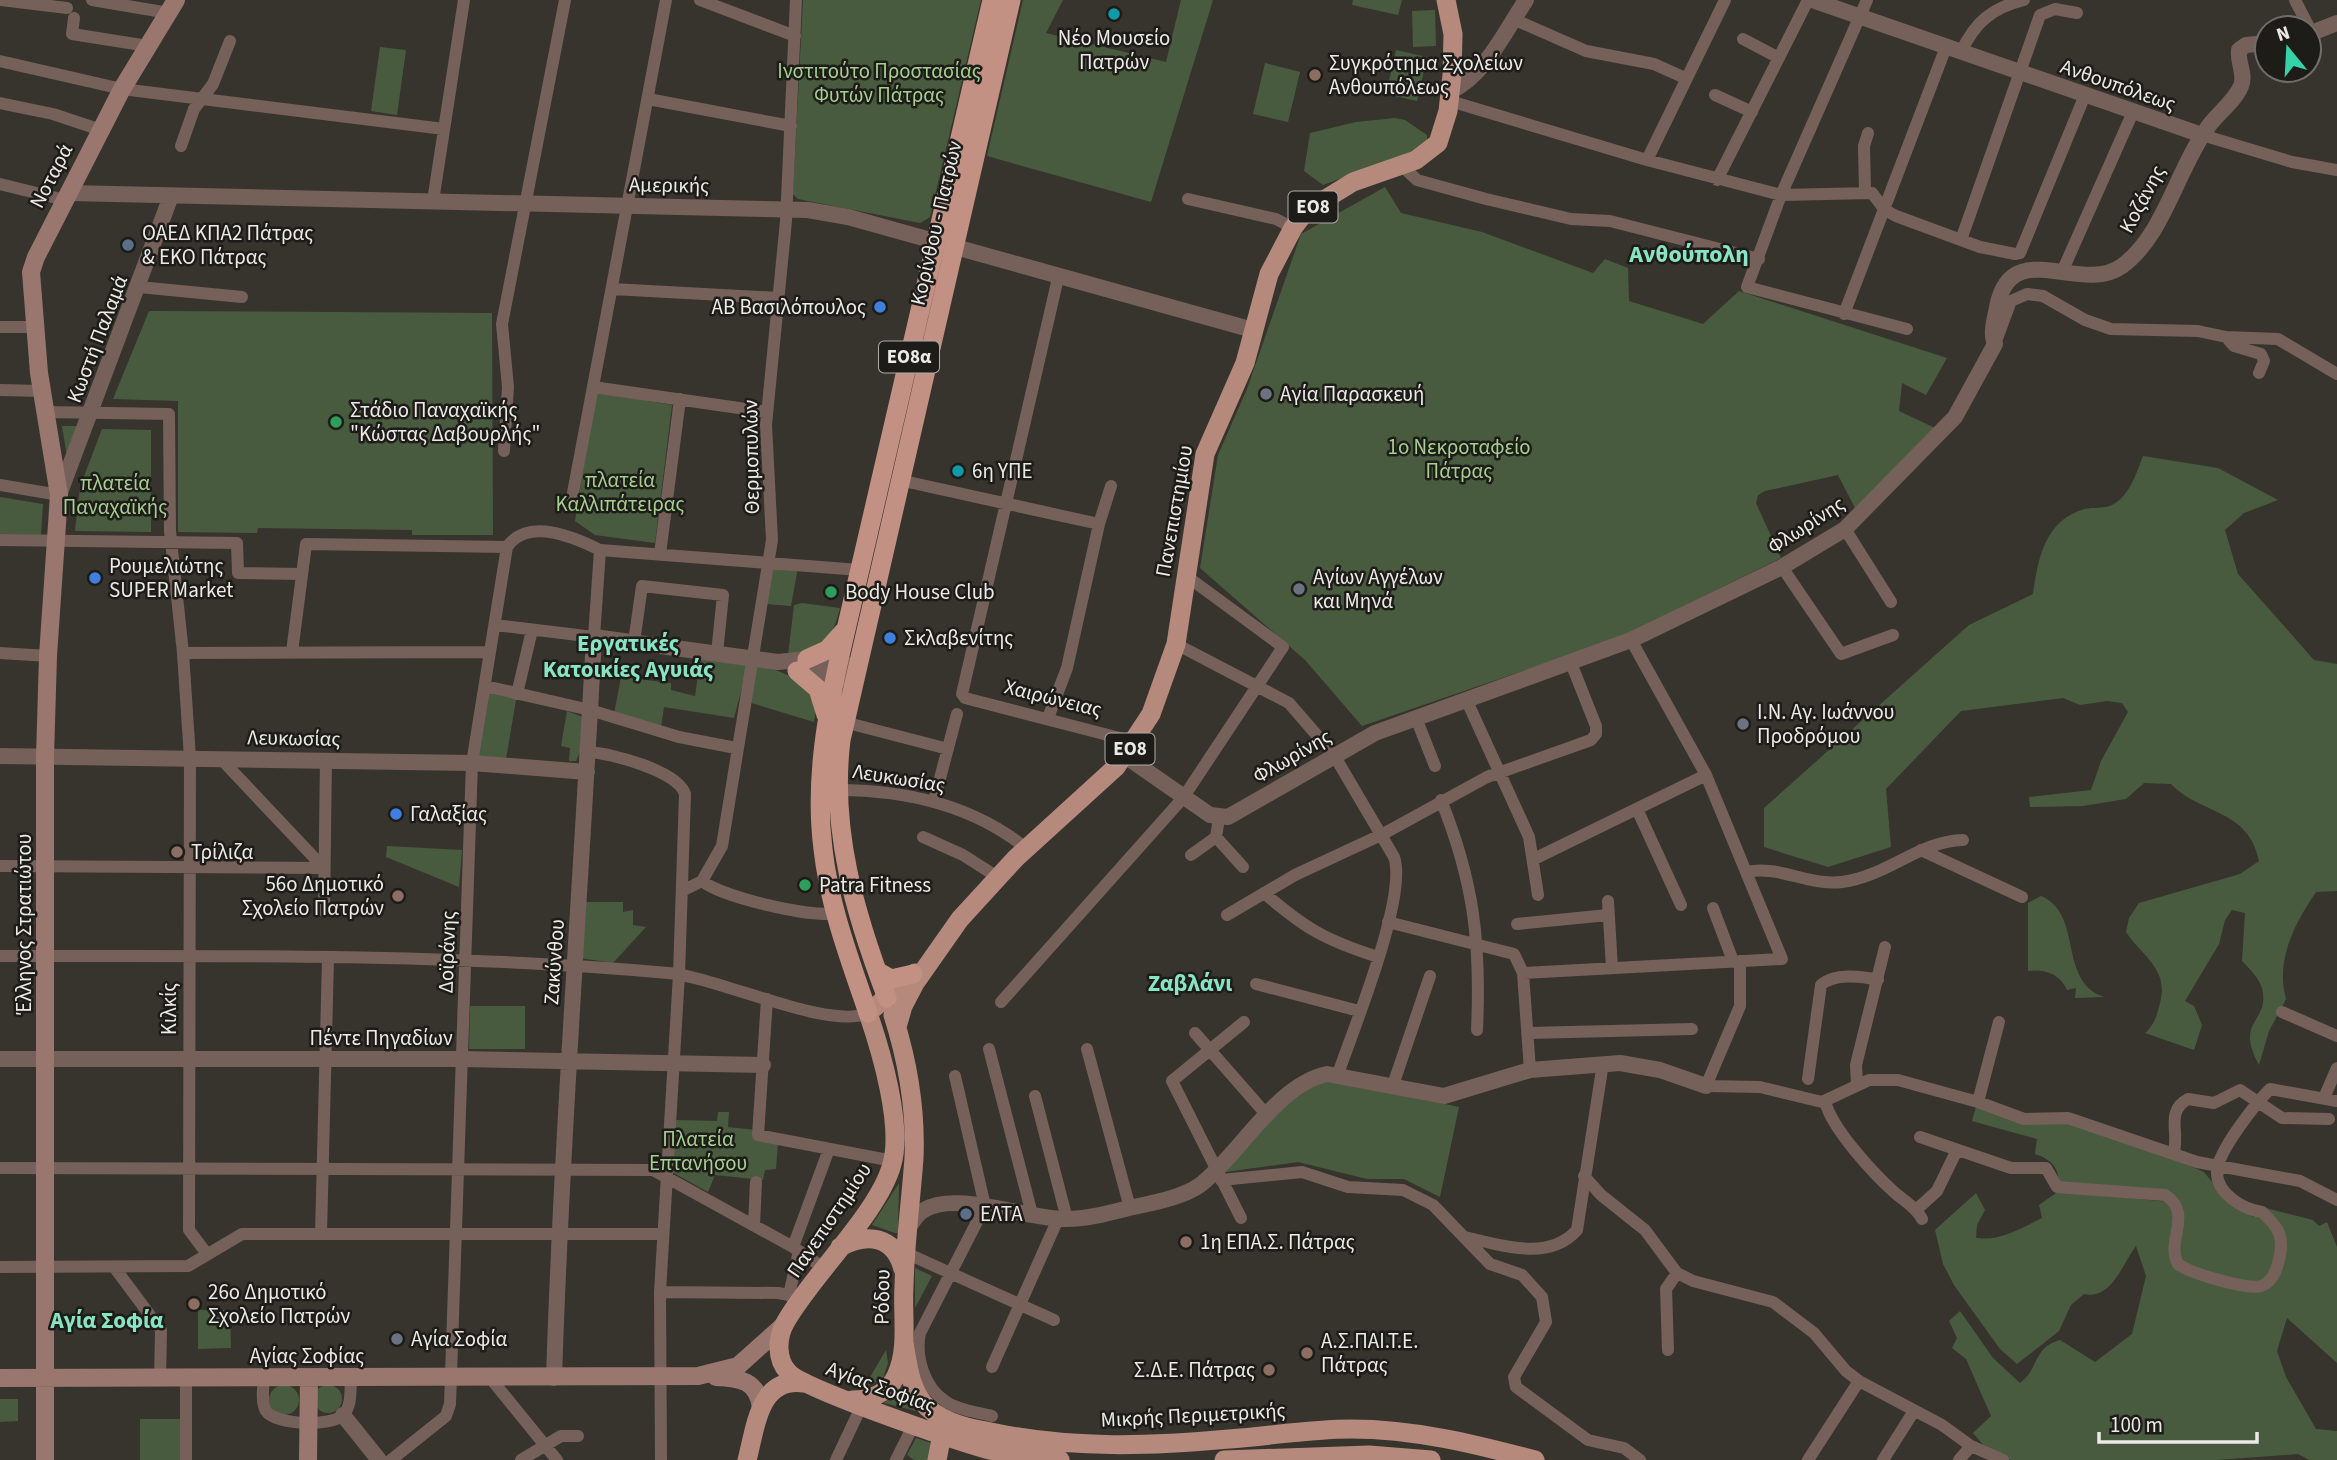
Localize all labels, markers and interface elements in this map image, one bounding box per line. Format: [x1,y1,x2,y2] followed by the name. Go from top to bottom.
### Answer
[1106,6,1122,22] marker: Νέο Μουσείο Πατρών
[2253,14,2323,84] north arrow
[2273,19,2293,49] text: N
[1058,23,1170,77] place label: Νέο Μουσείο Πατρών
[1329,48,1523,102] place label: Συγκρότημα Σχολείων Ανθουπόλεως
[2056,51,2180,119] street label: Ανθουπόλεως
[777,56,981,110] park label: Ινστιτούτο Προστασίας Φυτών Πάτρας
[1307,67,1323,83] marker: Συγκρότημα Σχολείων Ανθουπόλεως
[22,138,80,213] street label: Νοταρά
[902,138,970,308] street label: Κορίνθου - Πατρών
[2112,160,2172,238] street label: Κοζάνης
[629,169,709,201] street label: Αμερικής
[1288,192,1338,223] road number: ΕΟ8
[142,218,313,272] place label: ΟΑΕΔ ΚΠΑ2 Πάτρας & ΕΚΟ Πάτρας
[120,237,136,253] marker: ΟΑΕΔ ΚΠΑ2 Πάτρας & ΕΚΟ Πάτρας
[1628,237,1749,272] district label: Ανθούπολη
[59,271,135,407] street label: Κωστή Παλαμά
[712,292,866,322] place label: ΑΒ Βασιλόπουλος
[872,299,888,315] marker: ΑΒ Βασιλόπουλος
[879,342,939,372] road number: ΕΟ8α
[1280,379,1424,409] place label: Αγία Παρασκευή
[1258,386,1274,402] marker: Αγία Παρασκευή
[350,395,540,449] place label: Στάδιο Παναχαϊκής "Κώστας Δαβουρλής"
[735,399,767,515] street label: Θερμοπυλών
[328,414,344,430] marker: Στάδιο Παναχαϊκής "Κώστας Δαβουρλής"
[1388,432,1530,486] park label: 1o Νεκροταφείο Πάτρας
[1148,443,1200,579] street label: Πανεπιστημίου
[972,456,1033,486] place label: 6η ΥΠΕ
[950,463,966,479] marker: 6η ΥΠΕ
[555,465,685,519] park label: πλατεία Καλλιπάτειρας
[63,468,167,522] park label: πλατεία Παναχαϊκής
[1762,489,1850,561] street label: Φλωρίνης
[109,551,233,605] place label: Ρουμελιώτης SUPER Market
[1313,562,1443,616] place label: Αγίων Αγγέλων και Μηνά
[87,570,103,586] marker: Ρουμελιώτης SUPER Market
[845,577,995,607] place label: Body House Club
[1291,581,1307,597] marker: Αγίων Αγγέλων και Μηνά
[823,584,839,600] marker: Body House Club
[904,623,1013,653] place label: Σκλαβενίτης
[543,627,713,686] district label: Εργατικές Κατοικίες Αγυιάς
[882,630,898,646] marker: Σκλαβενίτης
[1001,671,1105,725] street label: Χαιρώνειας
[1757,697,1894,751] place label: Ι.Ν. Αγ. Ιωάννου Προδρόμου
[1735,716,1751,732] marker: Ι.Ν. Αγ. Ιωάννου Προδρόμου
[1247,721,1337,791] street label: Φλωρίνης
[247,722,341,754] street label: Λευκωσίας
[1106,734,1154,764] road number: ΕΟ8
[851,756,947,800] street label: Λευκωσίας
[410,799,487,829] place label: Γαλαξίας
[388,806,404,822] marker: Γαλαξίας
[9,833,39,1016] street label: Έλληνος Στρατιώτου
[191,837,254,867] place label: Τρίλιζα
[169,844,185,860] marker: Τρίλιζα
[242,869,384,923] place label: 56ο Δημοτικό Σχολείο Πατρών
[819,870,931,900] place label: Patra Fitness
[797,877,813,893] marker: Patra Fitness
[390,888,406,904] marker: 56ο Δημοτικό Σχολείο Πατρών
[431,910,463,994] street label: Δοϊράνης
[536,918,572,1006] street label: Ζακύνθου
[1148,967,1232,1000] district label: Ζαβλάνι
[154,983,184,1035] street label: Κιλκίς
[309,1023,453,1053] street label: Πέντε Πηγαδίων
[649,1124,747,1178] park label: Πλατεία Επτανήσου
[779,1156,879,1284] street label: Πανεπιστημίου
[980,1199,1023,1229] place label: ΕΛΤΑ
[958,1206,974,1222] marker: ΕΛΤΑ
[1200,1227,1355,1257] place label: 1η ΕΠΑ.Σ. Πάτρας
[1178,1234,1194,1250] marker: 1η ΕΠΑ.Σ. Πάτρας
[867,1269,897,1325] street label: Ρόδου
[208,1277,350,1331] place label: 26ο Δημοτικό Σχολείο Πατρών
[186,1296,202,1312] marker: 26ο Δημοτικό Σχολείο Πατρών
[50,1304,164,1337] district label: Αγία Σοφία
[411,1324,508,1354] place label: Αγία Σοφία
[1321,1326,1418,1380] place label: Α.Σ.ΠΑΙ.Τ.Ε. Πάτρας
[389,1331,405,1347] marker: Αγία Σοφία
[250,1341,364,1371] street label: Αγίας Σοφίας
[1299,1345,1315,1361] marker: Α.Σ.ΠΑΙ.Τ.Ε. Πάτρας
[822,1353,940,1421] street label: Αγίας Σοφίας
[1134,1355,1255,1385] place label: Σ.Δ.Ε. Πάτρας
[1261,1362,1277,1378] marker: Σ.Δ.Ε. Πάτρας
[1100,1395,1286,1435] street label: Μικρής Περιμετρικής
[2099,1400,2256,1444] scale bar
[2110,1410,2163,1440] text: 100 m

